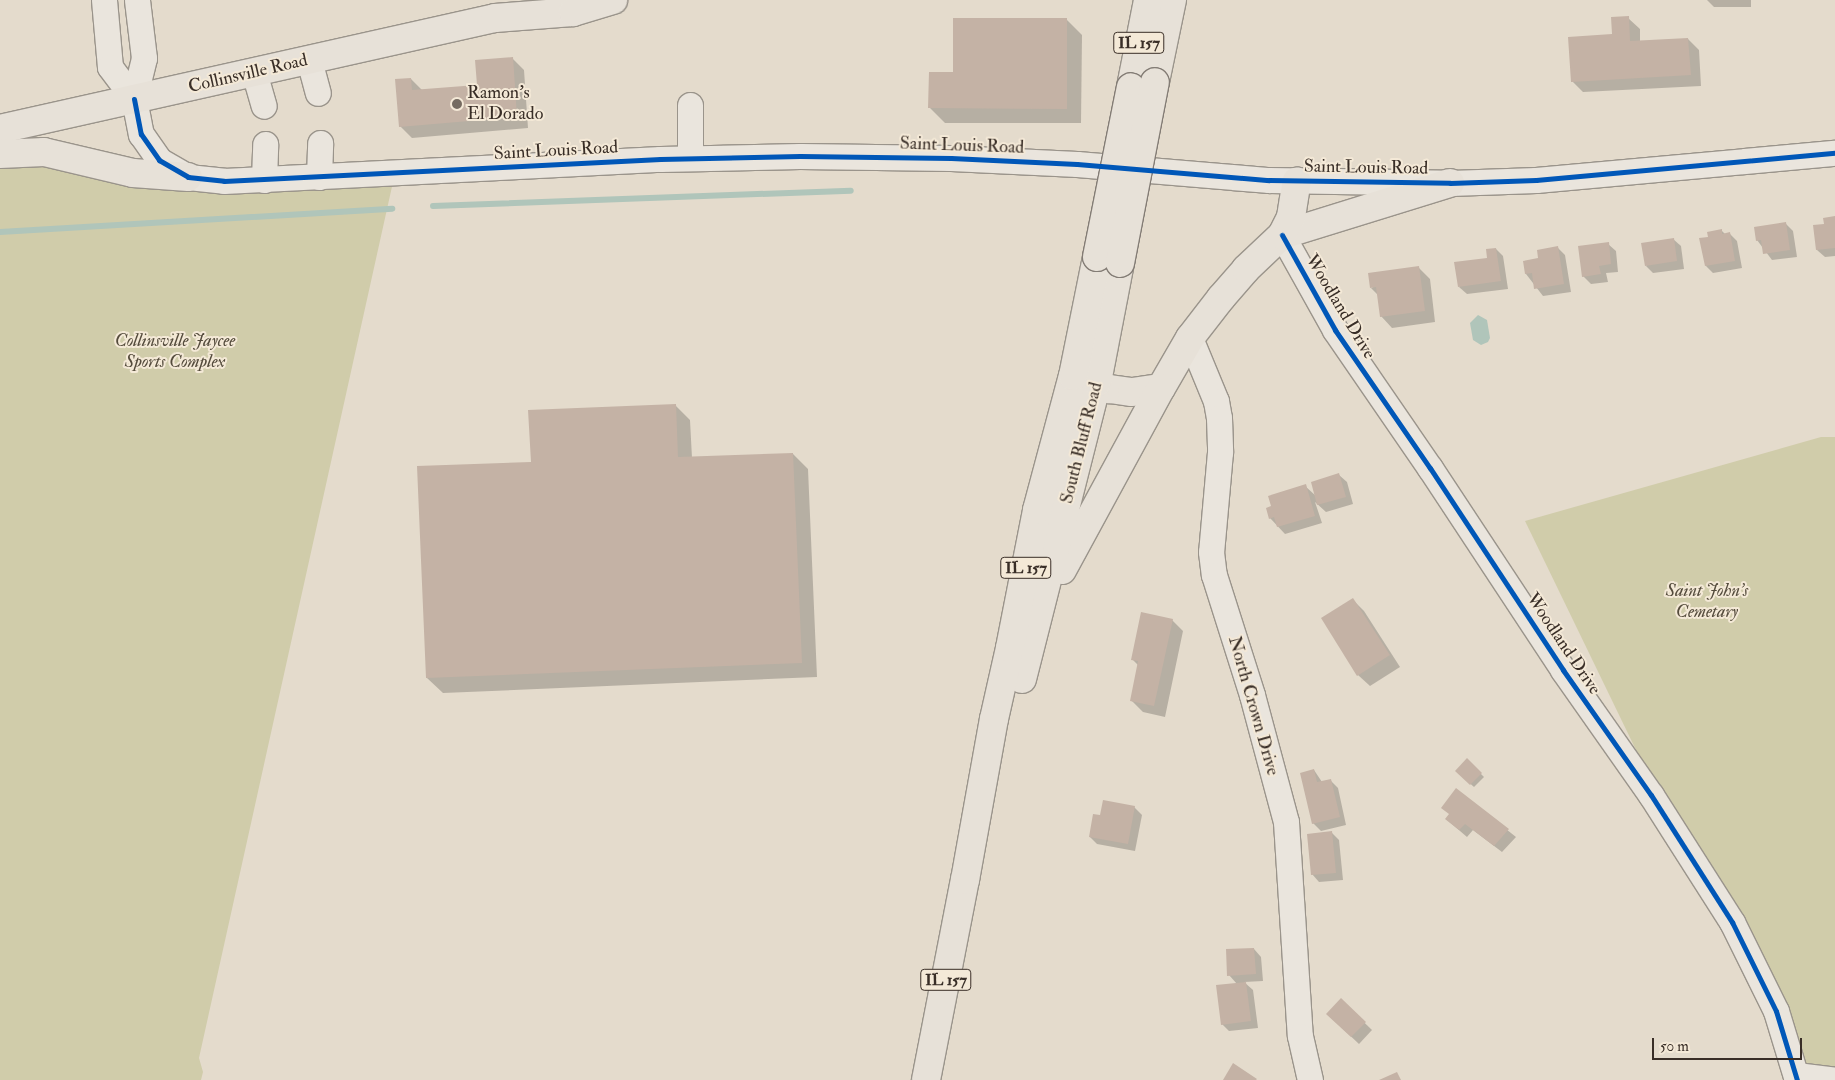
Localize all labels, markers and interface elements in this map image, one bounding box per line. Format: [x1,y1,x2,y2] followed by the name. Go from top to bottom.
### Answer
[1113,29,1165,56] road number: IL 157
[186,50,310,98] street label: Collinsville Road
[467,83,543,126] place label: Ramon's El Dorado
[451,98,463,110] marker: Ramon's El Dorado
[899,133,1025,159] street label: Saint Louis Road
[493,137,619,165] street label: Saint Louis Road
[1304,156,1428,180] street label: Saint Louis Road
[1300,251,1380,363] street label: Woodland Drive
[115,331,235,374] park label: Collinsville Jaycee Sports Complex
[1056,380,1108,506] street label: South Bluff Road
[1000,554,1052,582] road number: IL 157
[1666,581,1748,624] park label: Saint John's Cemetary
[1521,589,1605,699] street label: Woodland Drive
[1223,634,1283,778] street label: North Crown Drive
[920,966,972,994] road number: IL 157
[1655,1028,1805,1060] scale bar
[1660,1037,1689,1056] text: 50 m

